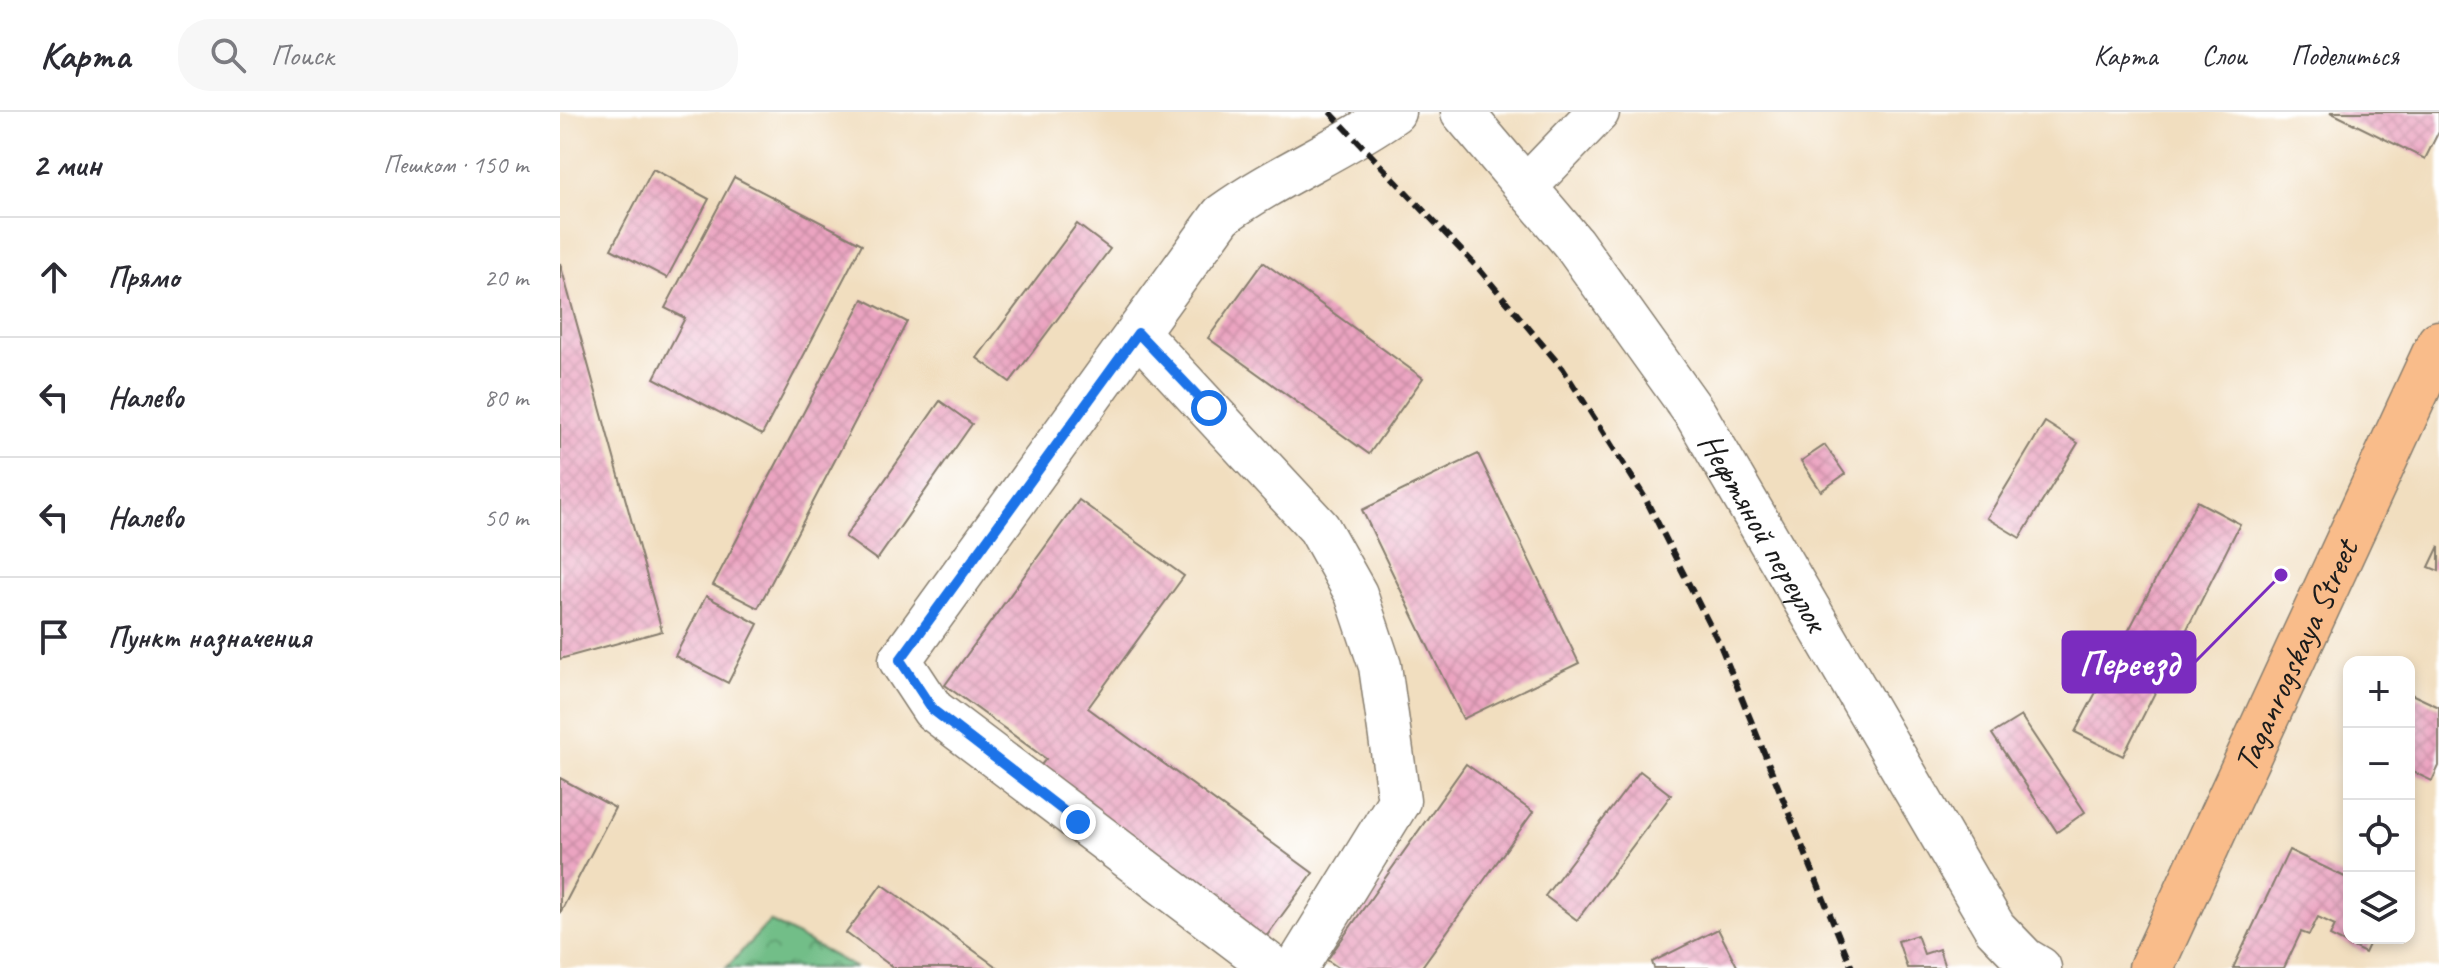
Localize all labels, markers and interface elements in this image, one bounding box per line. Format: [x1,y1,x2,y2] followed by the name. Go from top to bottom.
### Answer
[178,19,738,91] search box
[40,32,130,79] text: Карта
[206,33,250,77] icon: search
[270,36,334,74] text: Поиск
[2094,38,2158,73] text: Карта
[2202,38,2247,73] text: Слои
[2291,38,2399,73] text: Поделиться
[32,143,101,186] text: 2 мин
[383,148,528,181] text: Пешком · 150 m
[32,255,76,299] icon: ahead
[108,258,179,296] text: Прямо
[484,261,528,294] text: 20 m
[32,375,76,419] icon: left
[108,378,184,416] text: Налево
[484,381,528,414] text: 80 m
[1191,390,1227,426] route start
[1689,425,1840,642] street label: Нефтяной переулок
[32,495,76,539] icon: left
[108,498,184,536] text: Налево
[484,501,528,534] text: 50 m
[2224,530,2369,778] street label: Taganrogskaya Street
[32,615,76,659] icon: arrive
[108,618,311,656] text: Пункт назначения
[2063,632,2195,692] callout: Переезд
[2079,640,2182,686] text: Переезд
[2343,656,2415,944] map controls
[2343,656,2415,728] button: +
[2343,728,2415,800] button: −
[2343,800,2415,872] button: locate
[1060,804,1096,840] route end
[2343,872,2415,944] button: layers

